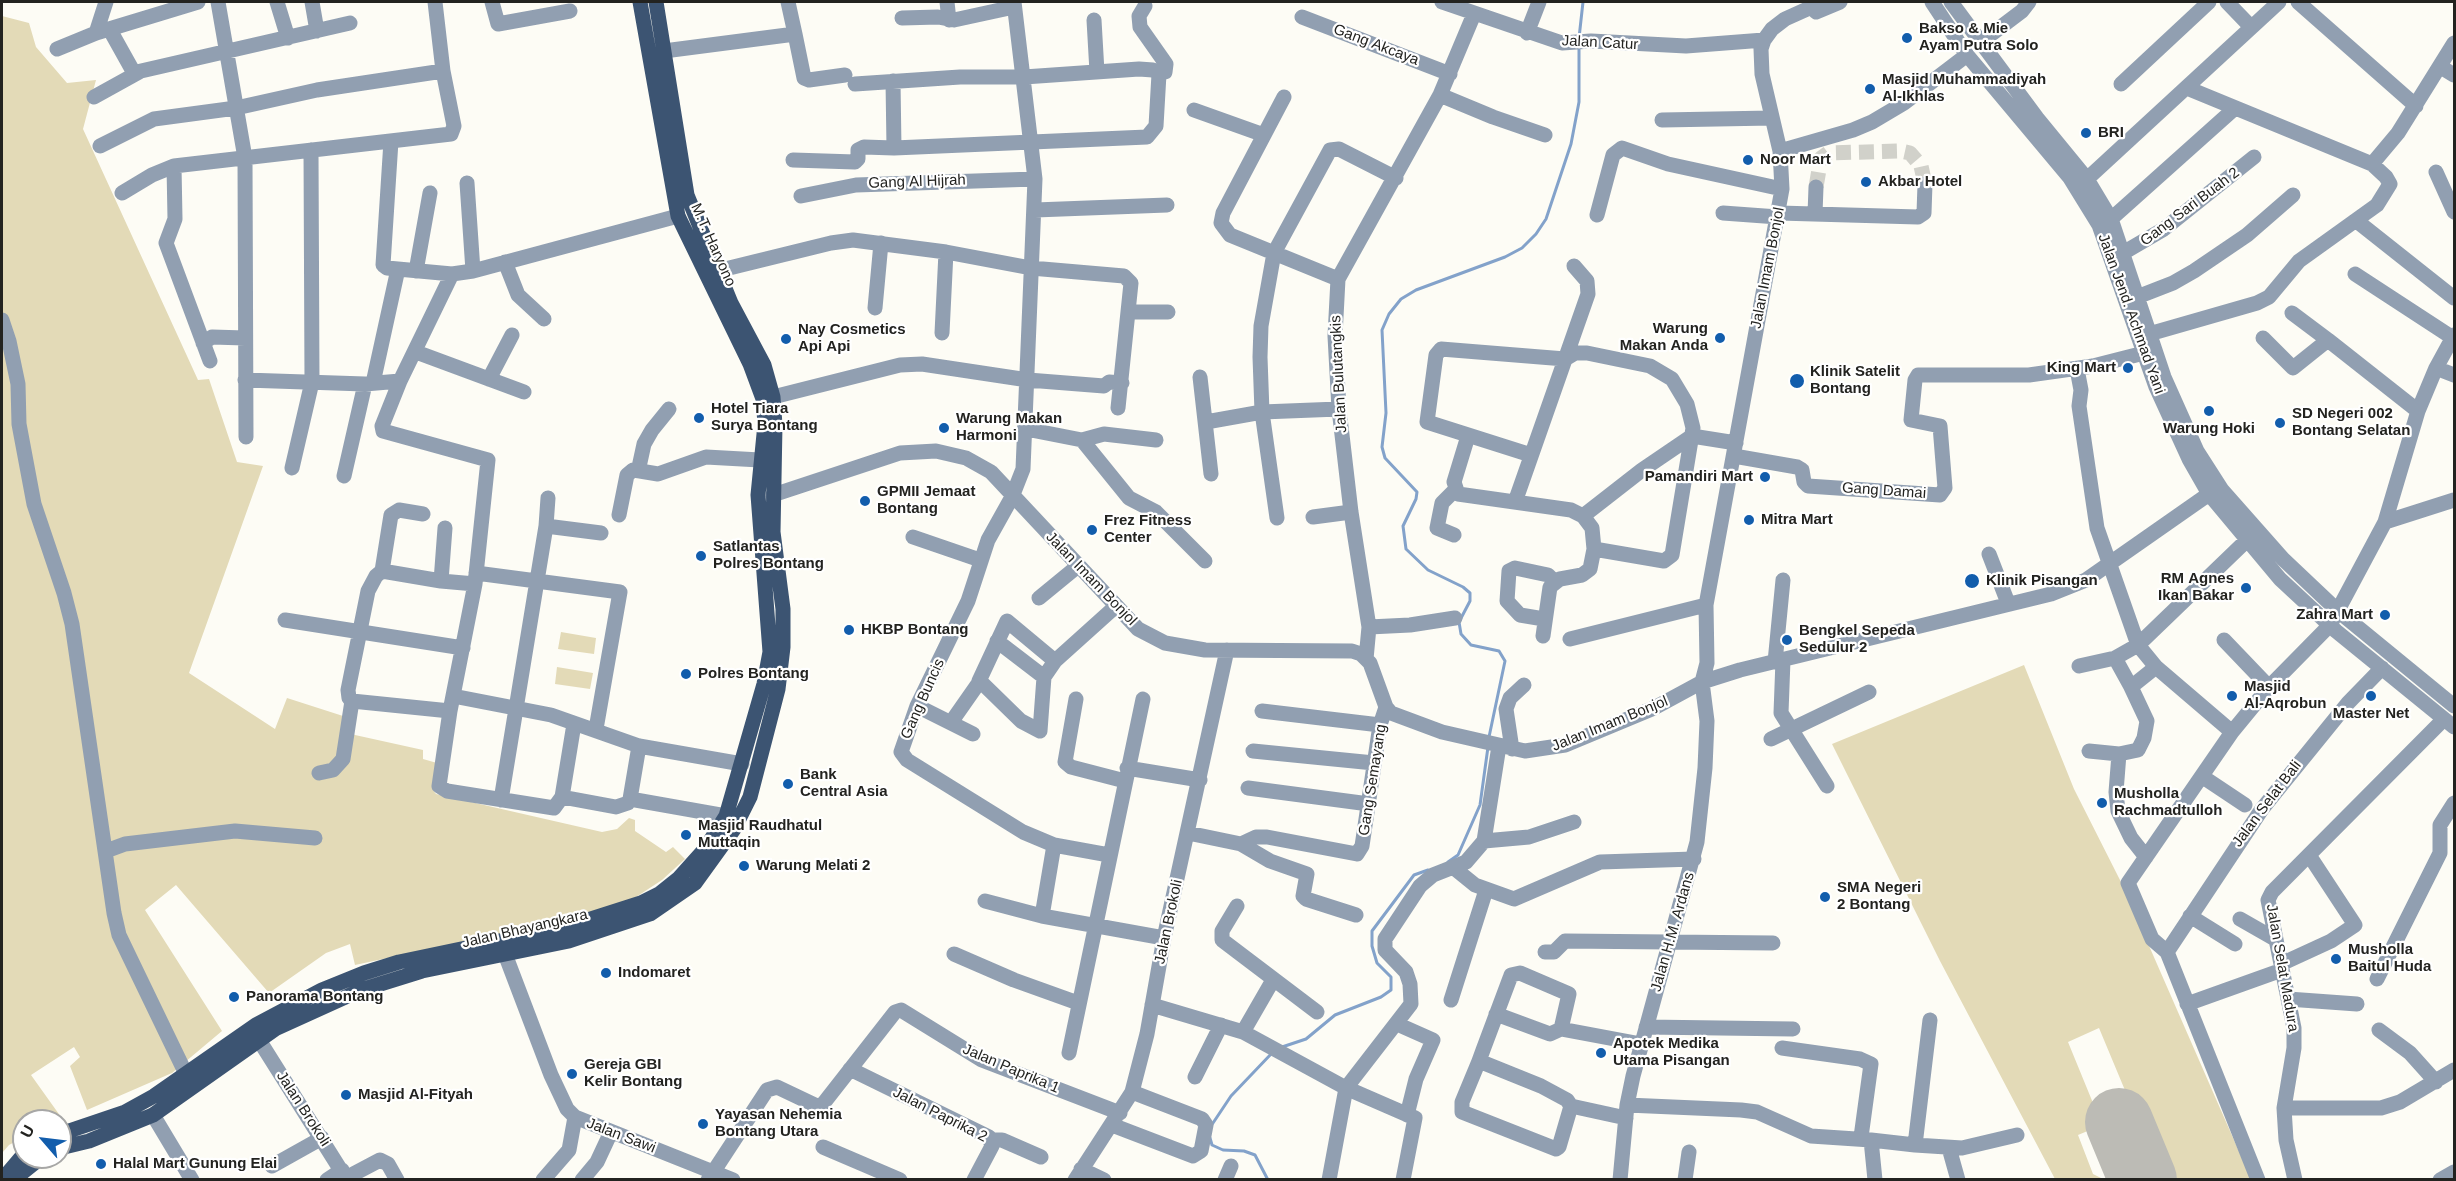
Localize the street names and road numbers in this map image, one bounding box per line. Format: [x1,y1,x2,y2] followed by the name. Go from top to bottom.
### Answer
[1331,20,1421,70] street label: Gang Akcaya
[1561,32,1639,54] street label: Jalan Catur
[2137,164,2243,250] street label: Gang Sari Buah 2
[868,171,966,193] street label: Gang Al Hijrah
[687,201,739,289] street label: M.T. Haryono
[1747,206,1789,330] street label: Jalan Imam Bonjol
[2094,232,2168,396] street label: Jalan Jend. Achmad Yani
[1327,315,1351,433] street label: Jalan Bulutangkis
[1841,479,1927,503] street label: Gang Damai
[1042,528,1140,630] street label: Jalan Imam Bonjol
[897,656,949,742] street label: Gang Buncis
[1549,693,1671,755] street label: Jalan Imam Bonjol
[1355,723,1391,837] street label: Gang Semayang
[2229,757,2305,851] street label: Jalan Selat Bali
[1647,870,1699,994] street label: Jalan H.M. Ardans
[1151,878,1187,966] street label: Jalan Brokoli
[2262,903,2302,1033] street label: Jalan Selat Madura
[460,906,590,952] street label: Jalan Bhayangkara
[960,1041,1062,1097] street label: Jalan Paprika 1
[272,1068,334,1150] street label: Jalan Brokoli
[890,1084,990,1146] street label: Jalan Paprika 2
[584,1115,658,1157] street label: Jalan Sawi

